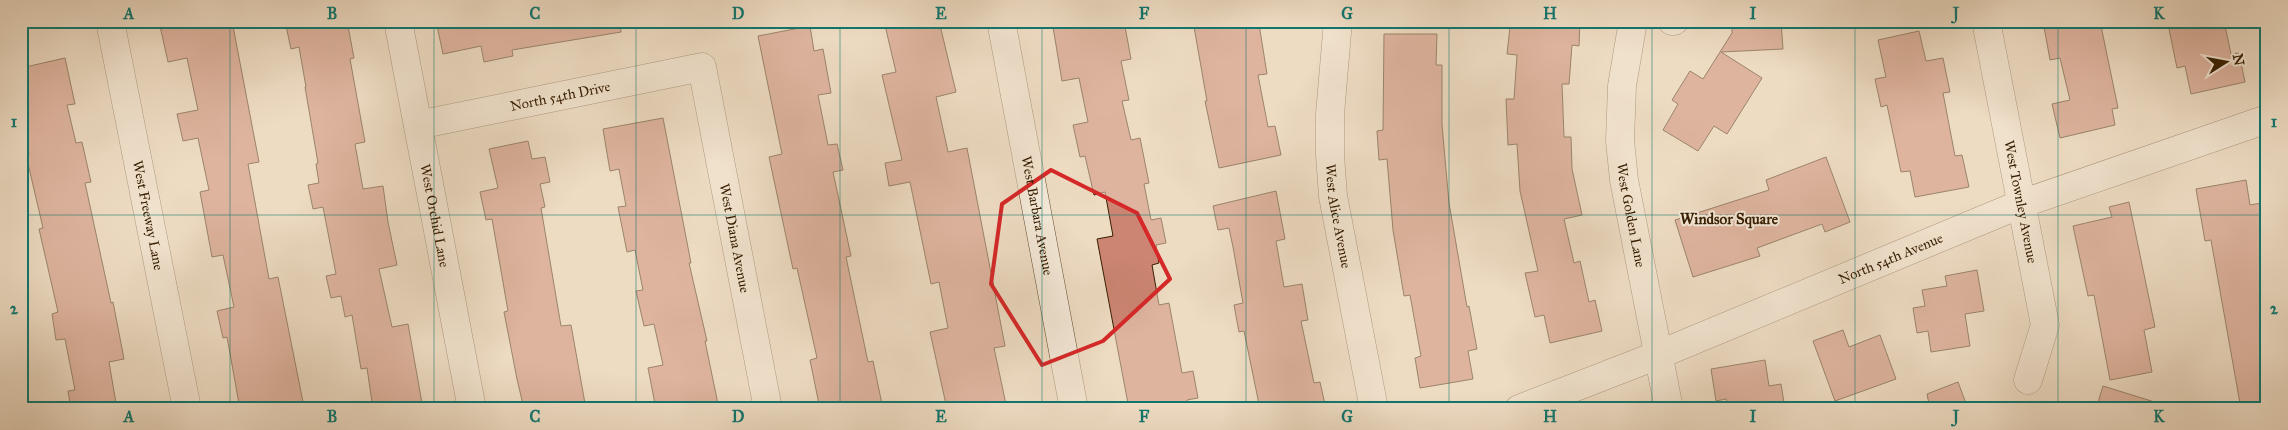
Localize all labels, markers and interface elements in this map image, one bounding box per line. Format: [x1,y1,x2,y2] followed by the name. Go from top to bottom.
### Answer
[123,4,135,23] text: A
[327,4,337,23] text: B
[530,4,541,23] text: C
[732,4,745,23] text: D
[935,4,947,23] text: E
[1139,4,1150,23] text: F
[1341,4,1353,23] text: G
[1543,4,1557,23] text: H
[1750,4,1757,23] text: I
[1951,4,1960,24] text: J
[2153,4,2165,23] text: K
[2200,38,2250,88] north arrow
[2229,52,2248,67] text: N
[509,78,612,115] street label: North 54th Drive
[11,112,18,131] text: 1
[2271,112,2278,131] text: 1
[2000,139,2041,265] street label: West Townley Avenue
[1018,155,1057,277] street label: West Barbara Avenue
[129,159,167,272] street label: West Freeway Lane
[1613,162,1649,269] street label: West Golden Lane
[416,163,453,269] street label: West Orchid Lane
[1322,163,1355,270] street label: West Alice Avenue
[716,182,753,294] street label: West Diana Avenue
[1680,210,1779,229] district label: Windsor Square
[1836,229,1946,288] street label: North 54th Avenue
[10,299,19,318] text: 2
[2270,299,2279,318] text: 2
[123,407,135,426] text: A
[327,407,337,426] text: B
[530,407,541,426] text: C
[732,407,745,426] text: D
[935,407,947,426] text: E
[1139,407,1150,426] text: F
[1341,407,1353,426] text: G
[1543,407,1557,426] text: H
[1750,407,1757,426] text: I
[1951,407,1960,427] text: J
[2153,407,2165,426] text: K

